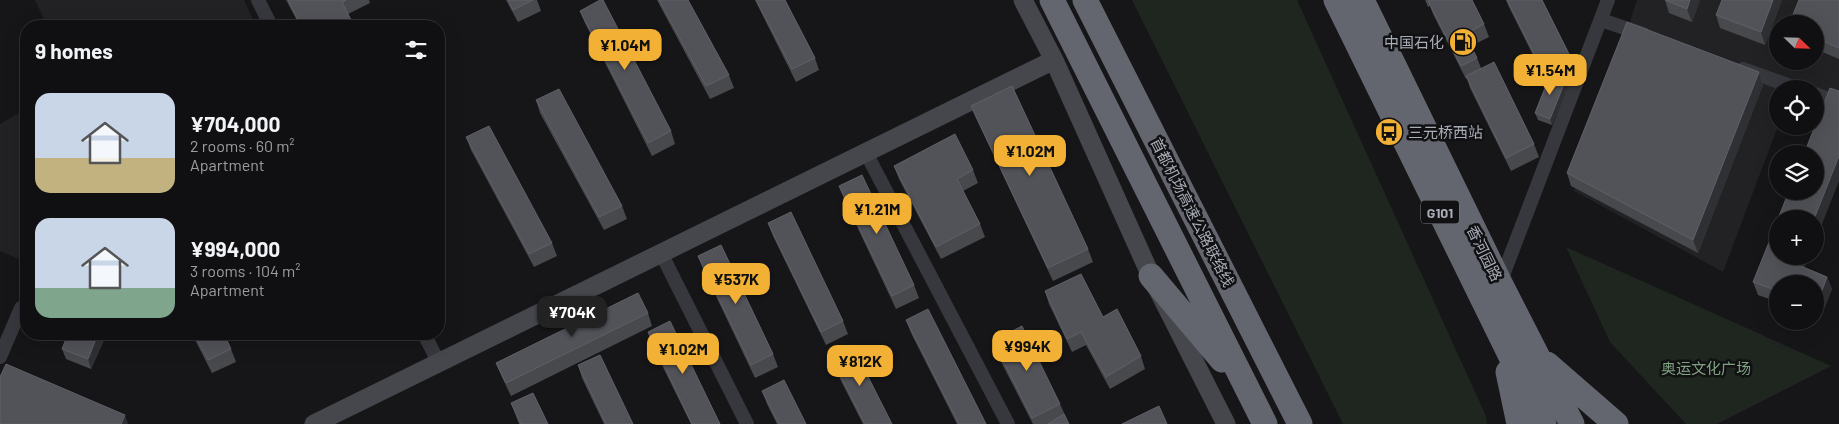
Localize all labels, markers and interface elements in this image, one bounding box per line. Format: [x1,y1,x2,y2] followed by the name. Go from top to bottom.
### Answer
[1769,15,1824,70] north arrow
[1769,15,1824,330] map controls
[1448,27,1478,57] fuel station icon: 中国石化
[584,28,666,71] pin: ¥1.04M
[1384,33,1444,51] place label: 中国石化
[600,35,650,54] text: ¥1.04M
[402,36,430,64] icon: filters
[35,38,113,63] text: 9 homes
[1509,54,1591,96] pin: ¥1.54M
[1525,60,1575,79] text: ¥1.54M
[1769,80,1824,135] button: locate
[190,111,280,136] text: ¥704,000
[75,113,135,173] icon: home
[1374,117,1404,147] bus stop icon: 三元桥西站
[1408,123,1483,141] place label: 三元桥西站
[989,134,1071,177] pin: ¥1.02M
[1148,134,1238,290] street label: 首都机场高速公路联络线
[190,136,295,155] text: 2 rooms · 60 m²
[1005,141,1055,160] text: ¥1.02M
[1769,145,1824,200] button: layers
[190,155,265,174] text: Apartment
[836,192,918,235] pin: ¥1.21M
[854,199,900,218] text: ¥1.21M
[1421,200,1459,223] road number: G101
[1769,210,1824,265] button: +
[1464,222,1506,284] street label: 香河园路
[190,236,280,261] text: ¥994,000
[75,238,135,298] icon: home
[190,261,300,280] text: 3 rooms · 104 m²
[701,262,771,305] pin: ¥537K
[713,269,759,288] text: ¥537K
[1769,275,1824,330] button: −
[190,280,265,299] text: Apartment
[537,296,607,338] pin: ¥704K
[548,302,596,321] text: ¥704K
[992,330,1062,372] pin: ¥994K
[642,332,724,375] pin: ¥1.02M
[1003,336,1051,355] text: ¥994K
[658,339,708,358] text: ¥1.02M
[825,344,895,387] pin: ¥812K
[838,351,882,370] text: ¥812K
[1661,359,1751,377] park label: 奥运文化广场

